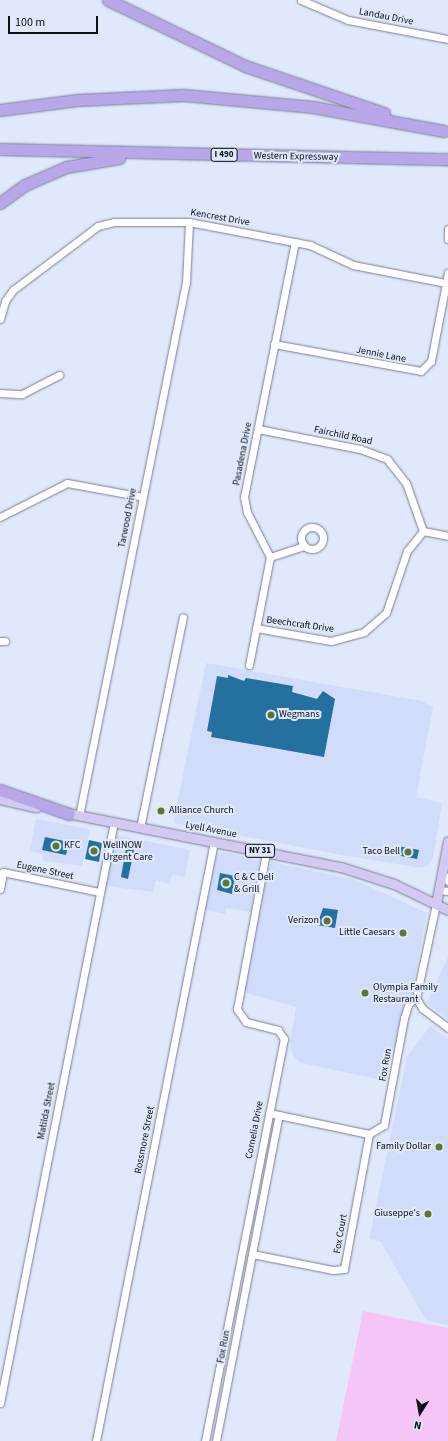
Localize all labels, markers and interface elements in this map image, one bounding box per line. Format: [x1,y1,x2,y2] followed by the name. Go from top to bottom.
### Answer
[358,6,414,28] street label: Landau Drive
[10,8,100,34] scale bar
[15,14,45,31] text: 100 m
[210,148,238,162] road number: I 490
[254,150,338,164] street label: Western Expressway
[189,207,251,229] street label: Kencrest Drive
[355,344,407,366] street label: Jennie Lane
[231,421,255,487] street label: Pasadena Drive
[313,424,373,448] street label: Fairchild Road
[116,487,140,549] street label: Tarwood Drive
[265,614,335,636] street label: Beechcraft Drive
[279,709,320,721] place label: Wegmans
[266,710,276,720] marker: Wegmans
[169,805,234,817] place label: Alliance Church
[156,806,166,816] marker: Alliance Church
[184,819,238,841] street label: Lyell Avenue
[103,839,153,862] place label: WellNOW Urgent Care
[64,840,80,852] place label: KFC
[51,841,61,851] marker: KFC
[244,844,276,858] road number: NY 31
[88,845,100,857] marker: WellNOW Urgent Care
[363,846,400,858] place label: Taco Bell
[403,847,413,857] marker: Taco Bell
[15,859,75,883] street label: Eugene Street
[234,871,274,894] place label: C & C Deli & Grill
[221,878,231,888] marker: C & C Deli & Grill
[288,915,319,927] place label: Verizon
[322,916,332,926] marker: Verizon
[339,927,395,939] place label: Little Caesars
[398,928,408,938] marker: Little Caesars
[373,981,438,1004] place label: Olympia Family Restaurant
[360,988,370,998] marker: Olympia Family Restaurant
[377,1048,395,1082] street label: Fox Run
[36,1081,58,1141] street label: Matilda Street
[244,1100,266,1160] street label: Cornelia Drive
[133,1105,157,1175] street label: Rossmore Street
[376,1141,431,1153] place label: Family Dollar
[434,1142,444,1152] marker: Family Dollar
[374,1208,420,1220] place label: Giuseppe's
[423,1209,433,1219] marker: Giuseppe's
[332,1213,350,1255] street label: Fox Court
[215,1330,233,1364] street label: Fox Run
[400,1393,440,1433] north arrow
[413,1417,423,1433] text: N

